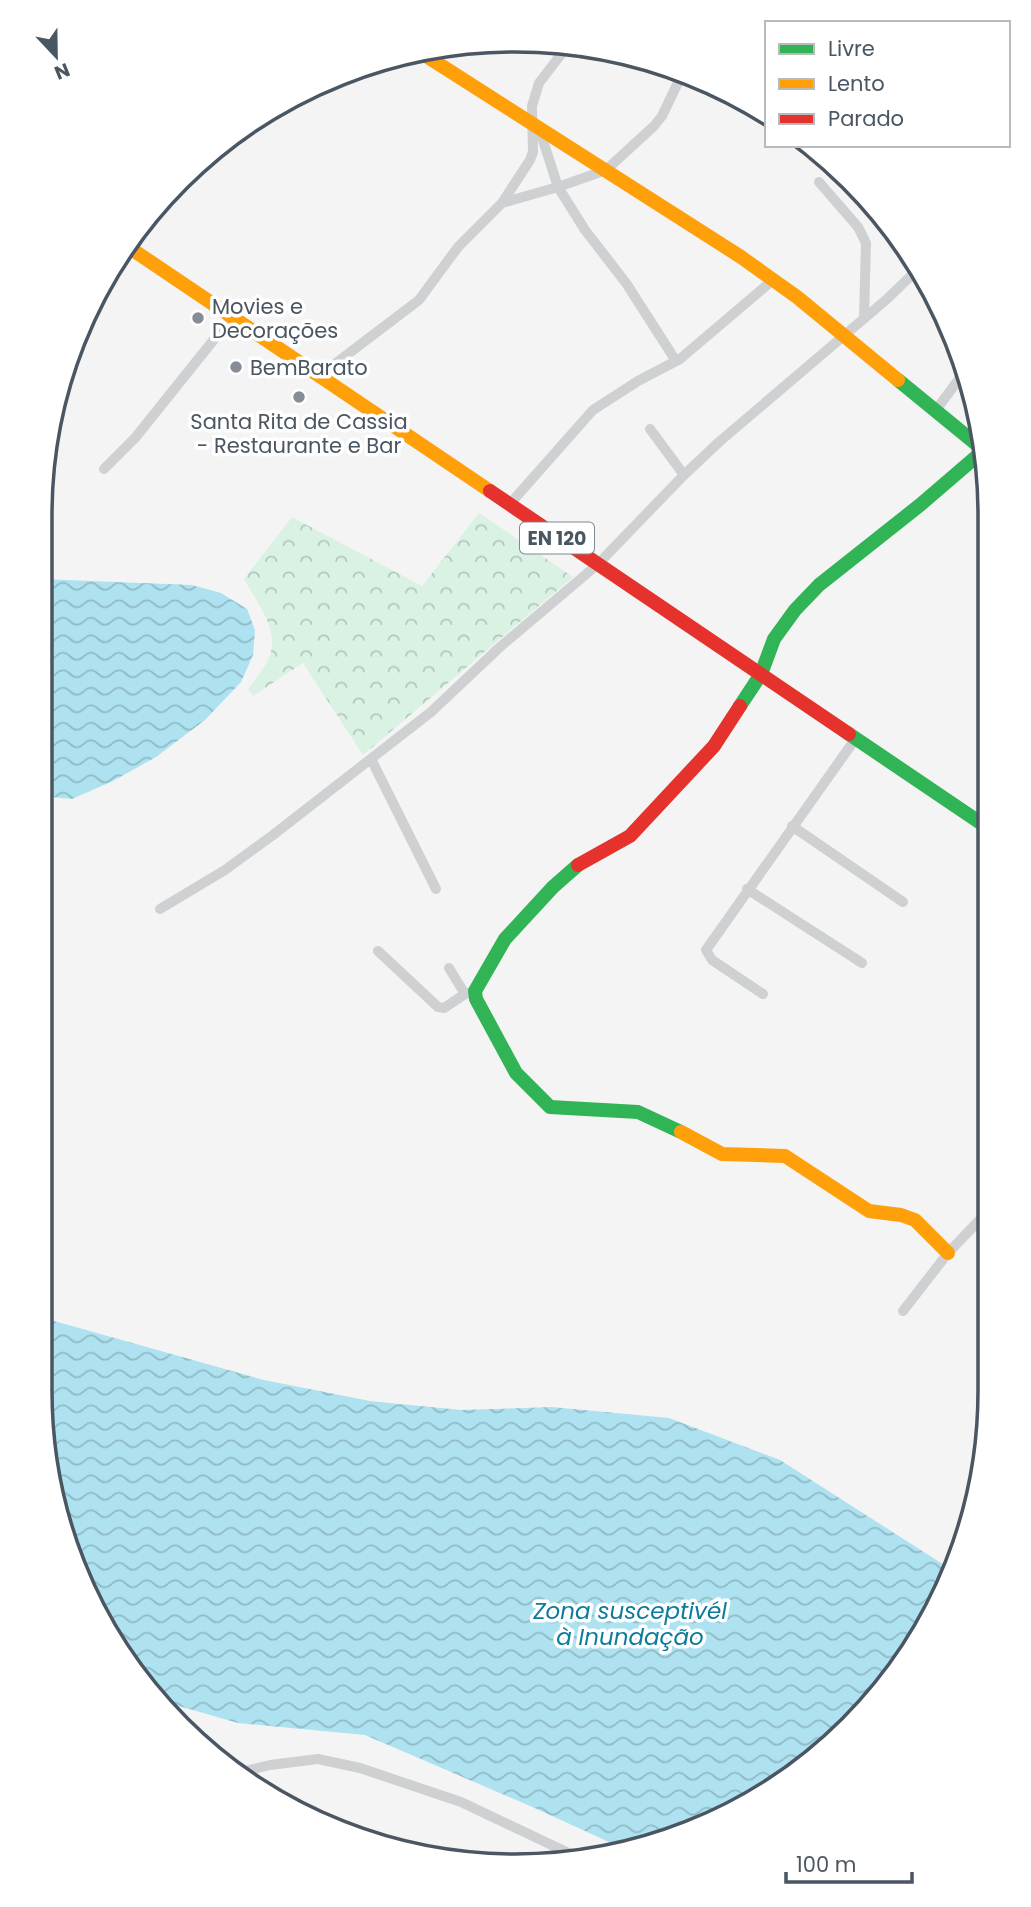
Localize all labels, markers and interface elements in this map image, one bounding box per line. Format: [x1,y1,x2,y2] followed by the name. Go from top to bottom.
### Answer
[21,21,91,91] north arrow
[765,21,1010,147] legend
[828,34,875,63] text: Livre
[50,56,74,86] text: N
[828,69,885,98] text: Lento
[828,104,904,133] text: Parado
[212,292,338,345] place label: Movies e Decorações
[190,310,206,326] marker: Movies e Decorações
[250,353,368,382] place label: BemBarato
[228,359,244,375] marker: BemBarato
[291,389,307,405] marker: Santa Rita de Cassia - Restaurante e Bar
[190,407,408,460] place label: Santa Rita de Cassia - Restaurante e Bar
[520,523,594,554] road number: EN 120
[532,1595,727,1653] water label: Zona susceptivél à Inundação
[786,1840,912,1884] scale bar
[796,1850,856,1879] text: 100 m

